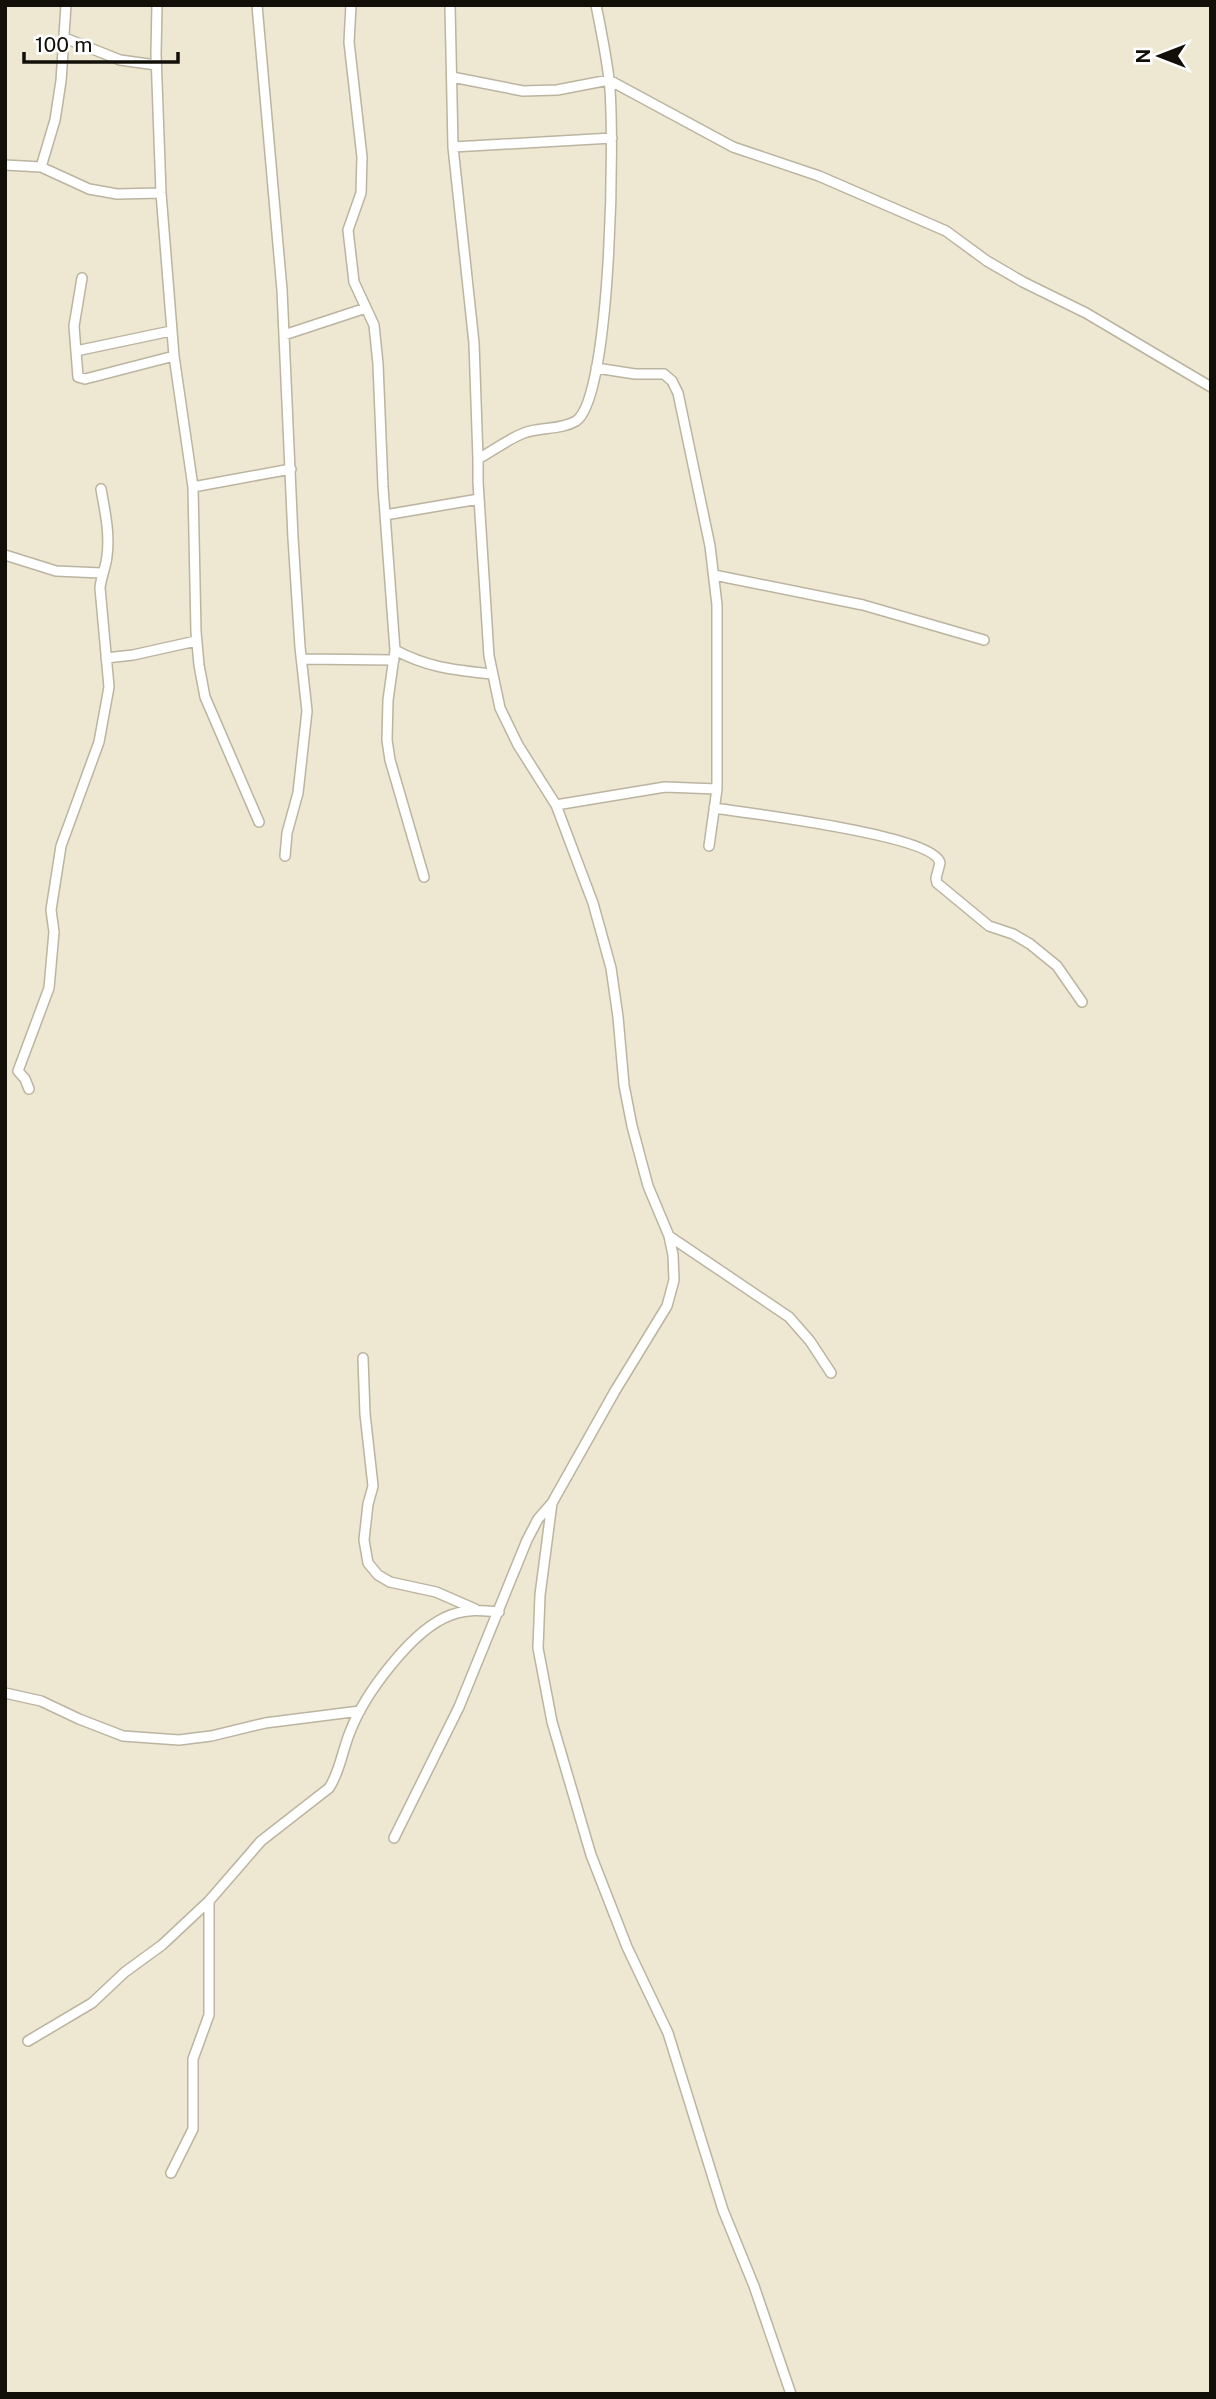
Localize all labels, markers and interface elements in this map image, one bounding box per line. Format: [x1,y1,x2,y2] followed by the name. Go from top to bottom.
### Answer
[24,21,178,65] scale bar
[1125,21,1195,91] north arrow
[35,32,92,57] text: 100 m
[1132,49,1154,63] text: N

